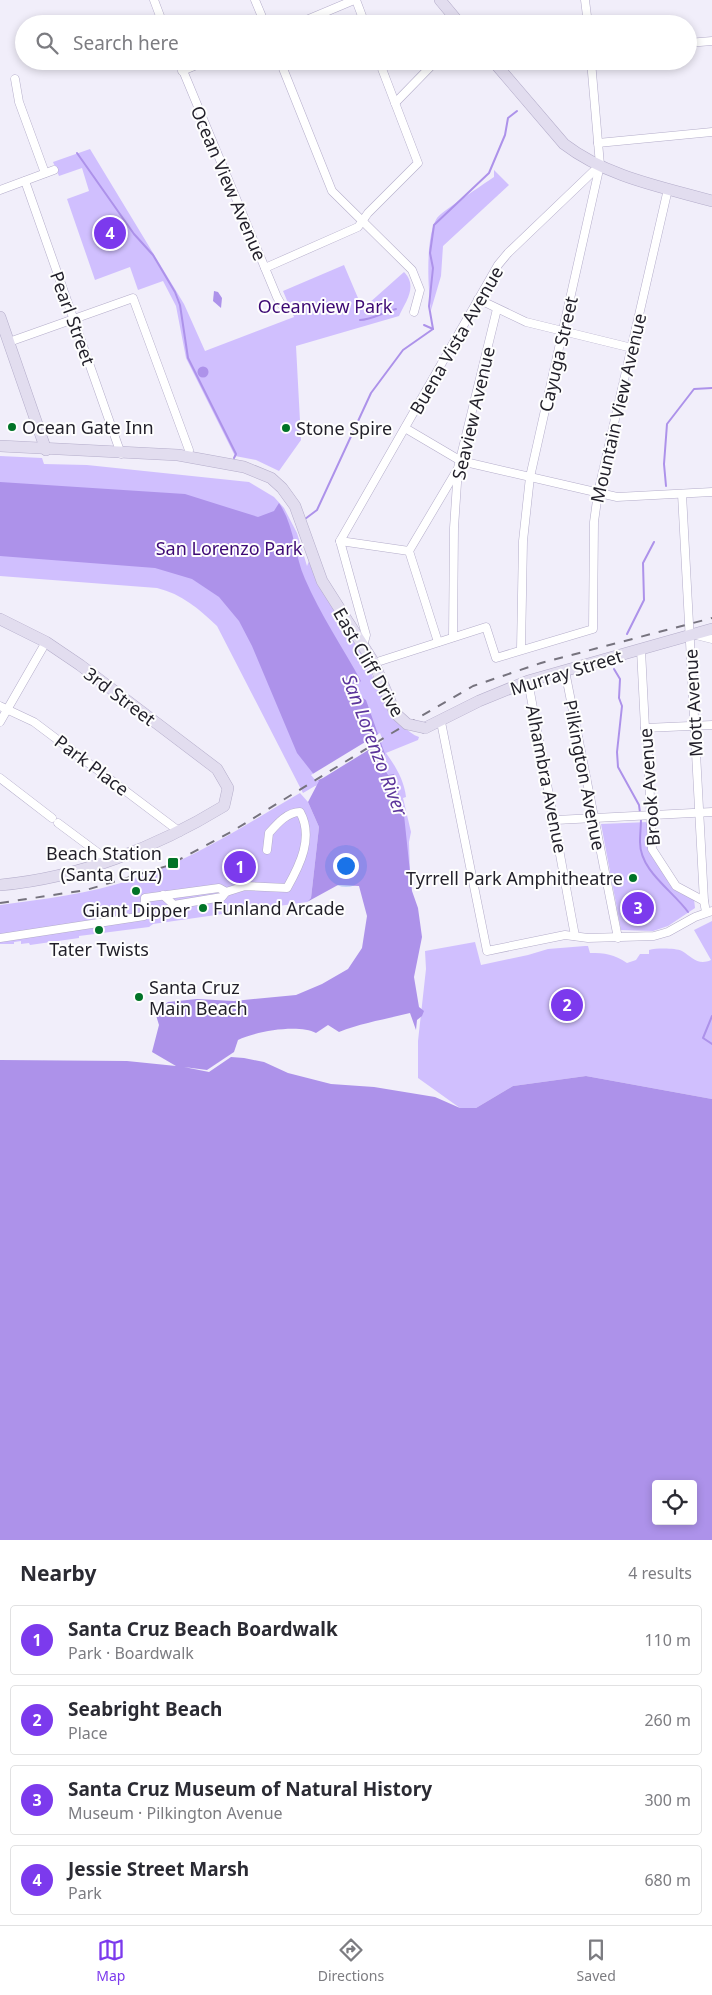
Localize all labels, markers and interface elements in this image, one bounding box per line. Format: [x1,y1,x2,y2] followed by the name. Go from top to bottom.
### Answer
[15,15,697,70] search box
[33,29,61,57] icon: search
[73,30,179,56] text: Search here
[186,102,272,264] street label: Ocean View Avenue
[94,214,126,252] pin: 4
[404,262,508,418] street label: Buena Vista Avenue
[45,268,101,369] street label: Pearl Street
[533,293,583,414] street label: Cayuga Street
[258,294,393,318] park label: Oceanview Park
[585,311,651,505] street label: Mountain View Avenue
[446,344,500,482] street label: Seaview Avenue
[22,415,154,439] place label: Ocean Gate Inn
[296,416,392,440] place label: Stone Spire
[6,421,18,433] marker: Ocean Gate Inn
[280,422,292,434] marker: Stone Spire
[156,536,303,560] park label: San Lorenzo Park
[328,603,410,721] street label: East Cliff Drive
[507,643,626,700] street label: Murray Street
[678,648,708,758] street label: Mott Avenue
[79,661,161,731] street label: 3rd Street
[336,671,414,821] water label: San Lorenzo River
[559,698,611,852] street label: Pilkington Avenue
[521,703,573,855] street label: Alhambra Avenue
[633,727,665,847] street label: Brook Avenue
[50,729,134,801] street label: Park Place
[46,841,162,886] place label: Beach Station (Santa Cruz)
[224,848,256,886] pin: 1
[333,853,359,879] your location
[166,856,180,870] marker: Beach Station (Santa Cruz)
[406,866,623,890] place label: Tyrrell Park Amphitheatre
[627,872,639,884] marker: Tyrrell Park Amphitheatre
[130,885,142,897] marker: Giant Dipper
[622,889,654,927] pin: 3
[213,896,345,920] place label: Funland Arcade
[82,898,190,922] place label: Giant Dipper
[197,902,209,914] marker: Funland Arcade
[93,924,105,936] marker: Tater Twists
[49,937,149,961] place label: Tater Twists
[149,975,248,1020] place label: Santa Cruz Main Beach
[551,986,583,1024] pin: 2
[133,991,145,1003] marker: Santa Cruz Main Beach
[652,1480,697,1525] map controls
[652,1480,697,1525] button: locate
[20,1559,96,1587] text: Nearby
[628,1562,692,1584] text: 4 results
[68,1616,338,1642] text: Santa Cruz Beach Boardwalk
[32,1629,42,1651] text: 1
[644,1629,691,1651] text: 110 m
[68,1642,194,1664] text: Park · Boardwalk
[68,1696,222,1722] text: Seabright Beach
[32,1709,42,1731] text: 2
[644,1709,691,1731] text: 260 m
[68,1722,108,1744] text: Place
[68,1776,432,1802] text: Santa Cruz Museum of Natural History
[32,1789,42,1811] text: 3
[644,1789,691,1811] text: 300 m
[68,1802,283,1824] text: Museum · Pilkington Avenue
[68,1856,249,1882] text: Jessie Street Marsh
[32,1869,42,1891] text: 4
[644,1869,691,1891] text: 680 m
[68,1882,102,1904] text: Park
[96,1936,125,1985] tab: Map
[318,1936,384,1985] tab: Directions
[577,1936,616,1985] tab: Saved

